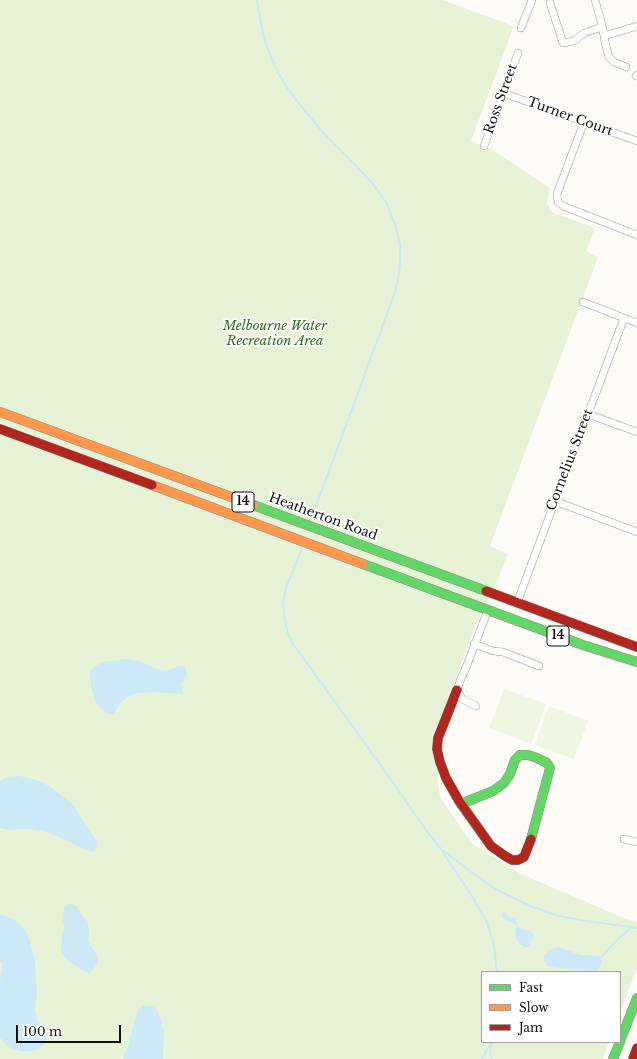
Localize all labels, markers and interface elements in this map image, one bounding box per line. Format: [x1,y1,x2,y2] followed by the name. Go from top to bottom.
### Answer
[481,62,521,136] street label: Ross Street
[525,94,615,140] street label: Turner Court
[223,318,327,349] park label: Melbourne Water Recreation Area
[543,407,597,513] street label: Cornelius Street
[267,490,379,544] street label: Heatherton Road
[232,492,254,512] road number: 14
[547,626,569,646] road number: 14
[481,971,621,1043] legend
[519,980,543,995] text: Fast
[519,1000,548,1015] text: Slow
[18,1017,123,1043] scale bar
[519,1020,543,1035] text: Jam
[23,1024,62,1039] text: 100 m

